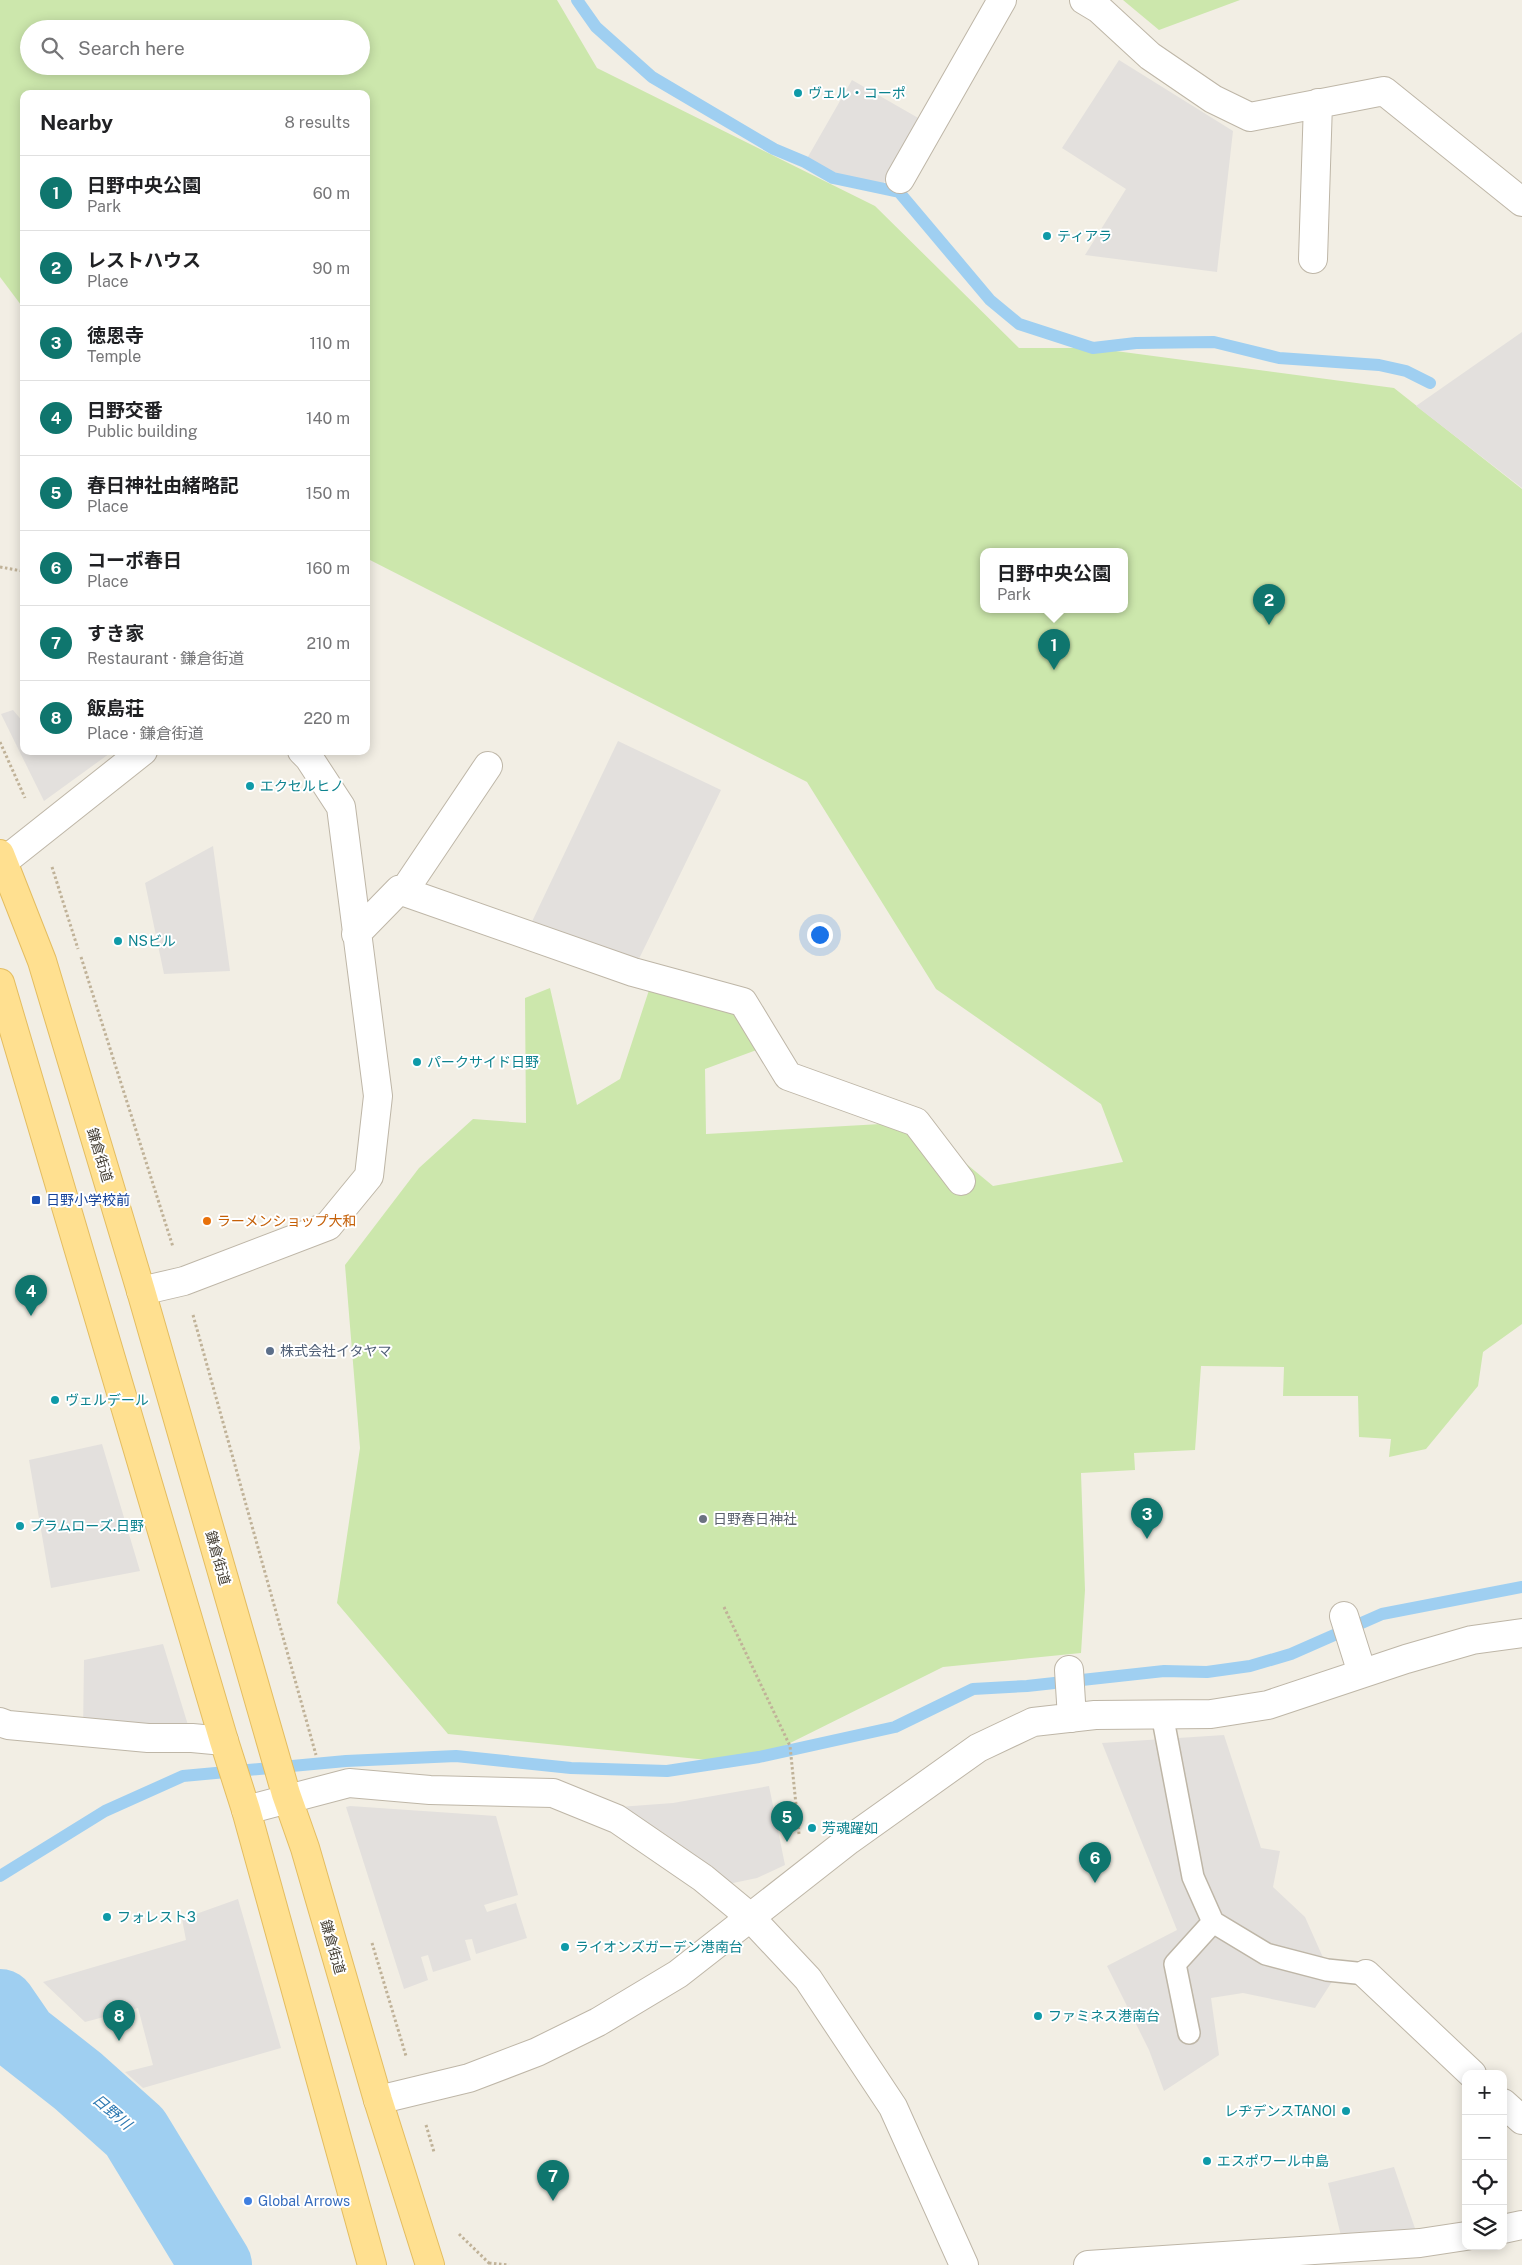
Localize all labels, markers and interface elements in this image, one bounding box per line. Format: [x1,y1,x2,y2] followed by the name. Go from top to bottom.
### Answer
[20,20,370,75] search box
[38,34,66,62] icon: search
[78,37,185,59] text: Search here
[808,85,906,101] place label: ヴェル・コーポ
[792,87,804,99] marker: ヴェル・コーポ
[40,110,113,135] text: Nearby
[285,113,350,132] text: 8 results
[87,174,201,196] text: 日野中央公園
[53,184,59,203] text: 1
[313,184,350,203] text: 60 m
[87,197,121,216] text: Park
[1057,228,1112,244] place label: ティアラ
[1041,230,1053,242] marker: ティアラ
[87,249,201,271] text: レストハウス
[51,259,61,278] text: 2
[313,259,350,278] text: 90 m
[87,272,129,291] text: Place
[87,324,144,346] text: 徳恩寺
[51,334,61,353] text: 3
[309,334,350,353] text: 110 m
[87,347,141,366] text: Temple
[87,399,163,421] text: 日野交番
[51,409,61,428] text: 4
[306,409,350,428] text: 140 m
[87,422,198,441] text: Public building
[87,474,239,496] text: 春日神社由緒略記
[51,484,61,503] text: 5
[306,484,350,503] text: 150 m
[87,497,129,516] text: Place
[980,548,1128,613] popup
[87,549,182,571] text: コーポ春日
[51,559,61,578] text: 6
[306,559,350,578] text: 160 m
[997,562,1111,584] text: 日野中央公園
[87,572,129,591] text: Place
[1253,584,1285,625] pin: 2
[997,585,1031,604] text: Park
[87,622,144,644] text: すき家
[1038,629,1070,670] pin: 1
[51,634,61,653] text: 7
[306,634,350,653] text: 210 m
[87,649,244,668] text: Restaurant · 鎌倉街道
[87,697,144,719] text: 飯島荘
[51,709,61,728] text: 8
[303,709,350,728] text: 220 m
[87,724,204,743] text: Place · 鎌倉街道
[260,778,344,794] place label: エクセルヒノ
[244,780,256,792] marker: エクセルヒノ
[807,922,833,948] your location
[128,933,176,949] place label: NSビル
[112,935,124,947] marker: NSビル
[427,1054,539,1070] place label: パークサイド日野
[411,1056,423,1068] marker: パークサイド日野
[84,1126,116,1184] street label: 鎌倉街道
[46,1192,130,1208] place label: 日野小学校前
[30,1194,42,1206] marker: 日野小学校前
[217,1213,356,1229] place label: ラーメンショップ大和
[201,1215,213,1227] marker: ラーメンショップ大和
[15,1275,47,1316] pin: 4
[280,1343,391,1359] place label: 株式会社イタヤマ
[264,1345,276,1357] marker: 株式会社イタヤマ
[65,1392,149,1408] place label: ヴェルデール
[49,1394,61,1406] marker: ヴェルデール
[1131,1498,1163,1539] pin: 3
[713,1511,797,1527] place label: 日野春日神社
[697,1513,709,1525] marker: 日野春日神社
[30,1518,144,1534] place label: プラムローズ.日野
[14,1520,26,1532] marker: プラムローズ.日野
[203,1529,233,1587] street label: 鎌倉街道
[771,1801,803,1842] pin: 5
[822,1820,878,1836] place label: 芳魂躍如
[806,1822,818,1834] marker: 芳魂躍如
[1079,1842,1111,1883] pin: 6
[117,1909,196,1925] place label: フォレスト3
[101,1911,113,1923] marker: フォレスト3
[318,1918,348,1976] street label: 鎌倉街道
[575,1939,743,1955] place label: ライオンズガーデン港南台
[559,1941,571,1953] marker: ライオンズガーデン港南台
[103,2000,135,2041] pin: 8
[1048,2008,1160,2024] place label: ファミネス港南台
[1032,2010,1044,2022] marker: ファミネス港南台
[1462,2070,1507,2250] map controls
[1462,2070,1507,2115] button: +
[90,2091,137,2134] water label: 日野川
[1224,2103,1336,2119] place label: レヂデンスTANOI
[1340,2105,1352,2117] marker: レヂデンスTANOI
[1462,2115,1507,2160] button: −
[1217,2153,1329,2169] place label: エスポワール中島
[1201,2155,1213,2167] marker: エスポワール中島
[537,2160,569,2201] pin: 7
[1462,2160,1507,2205] button: locate
[258,2193,350,2209] place label: Global Arrows
[242,2195,254,2207] marker: Global Arrows
[1462,2205,1507,2250] button: layers

